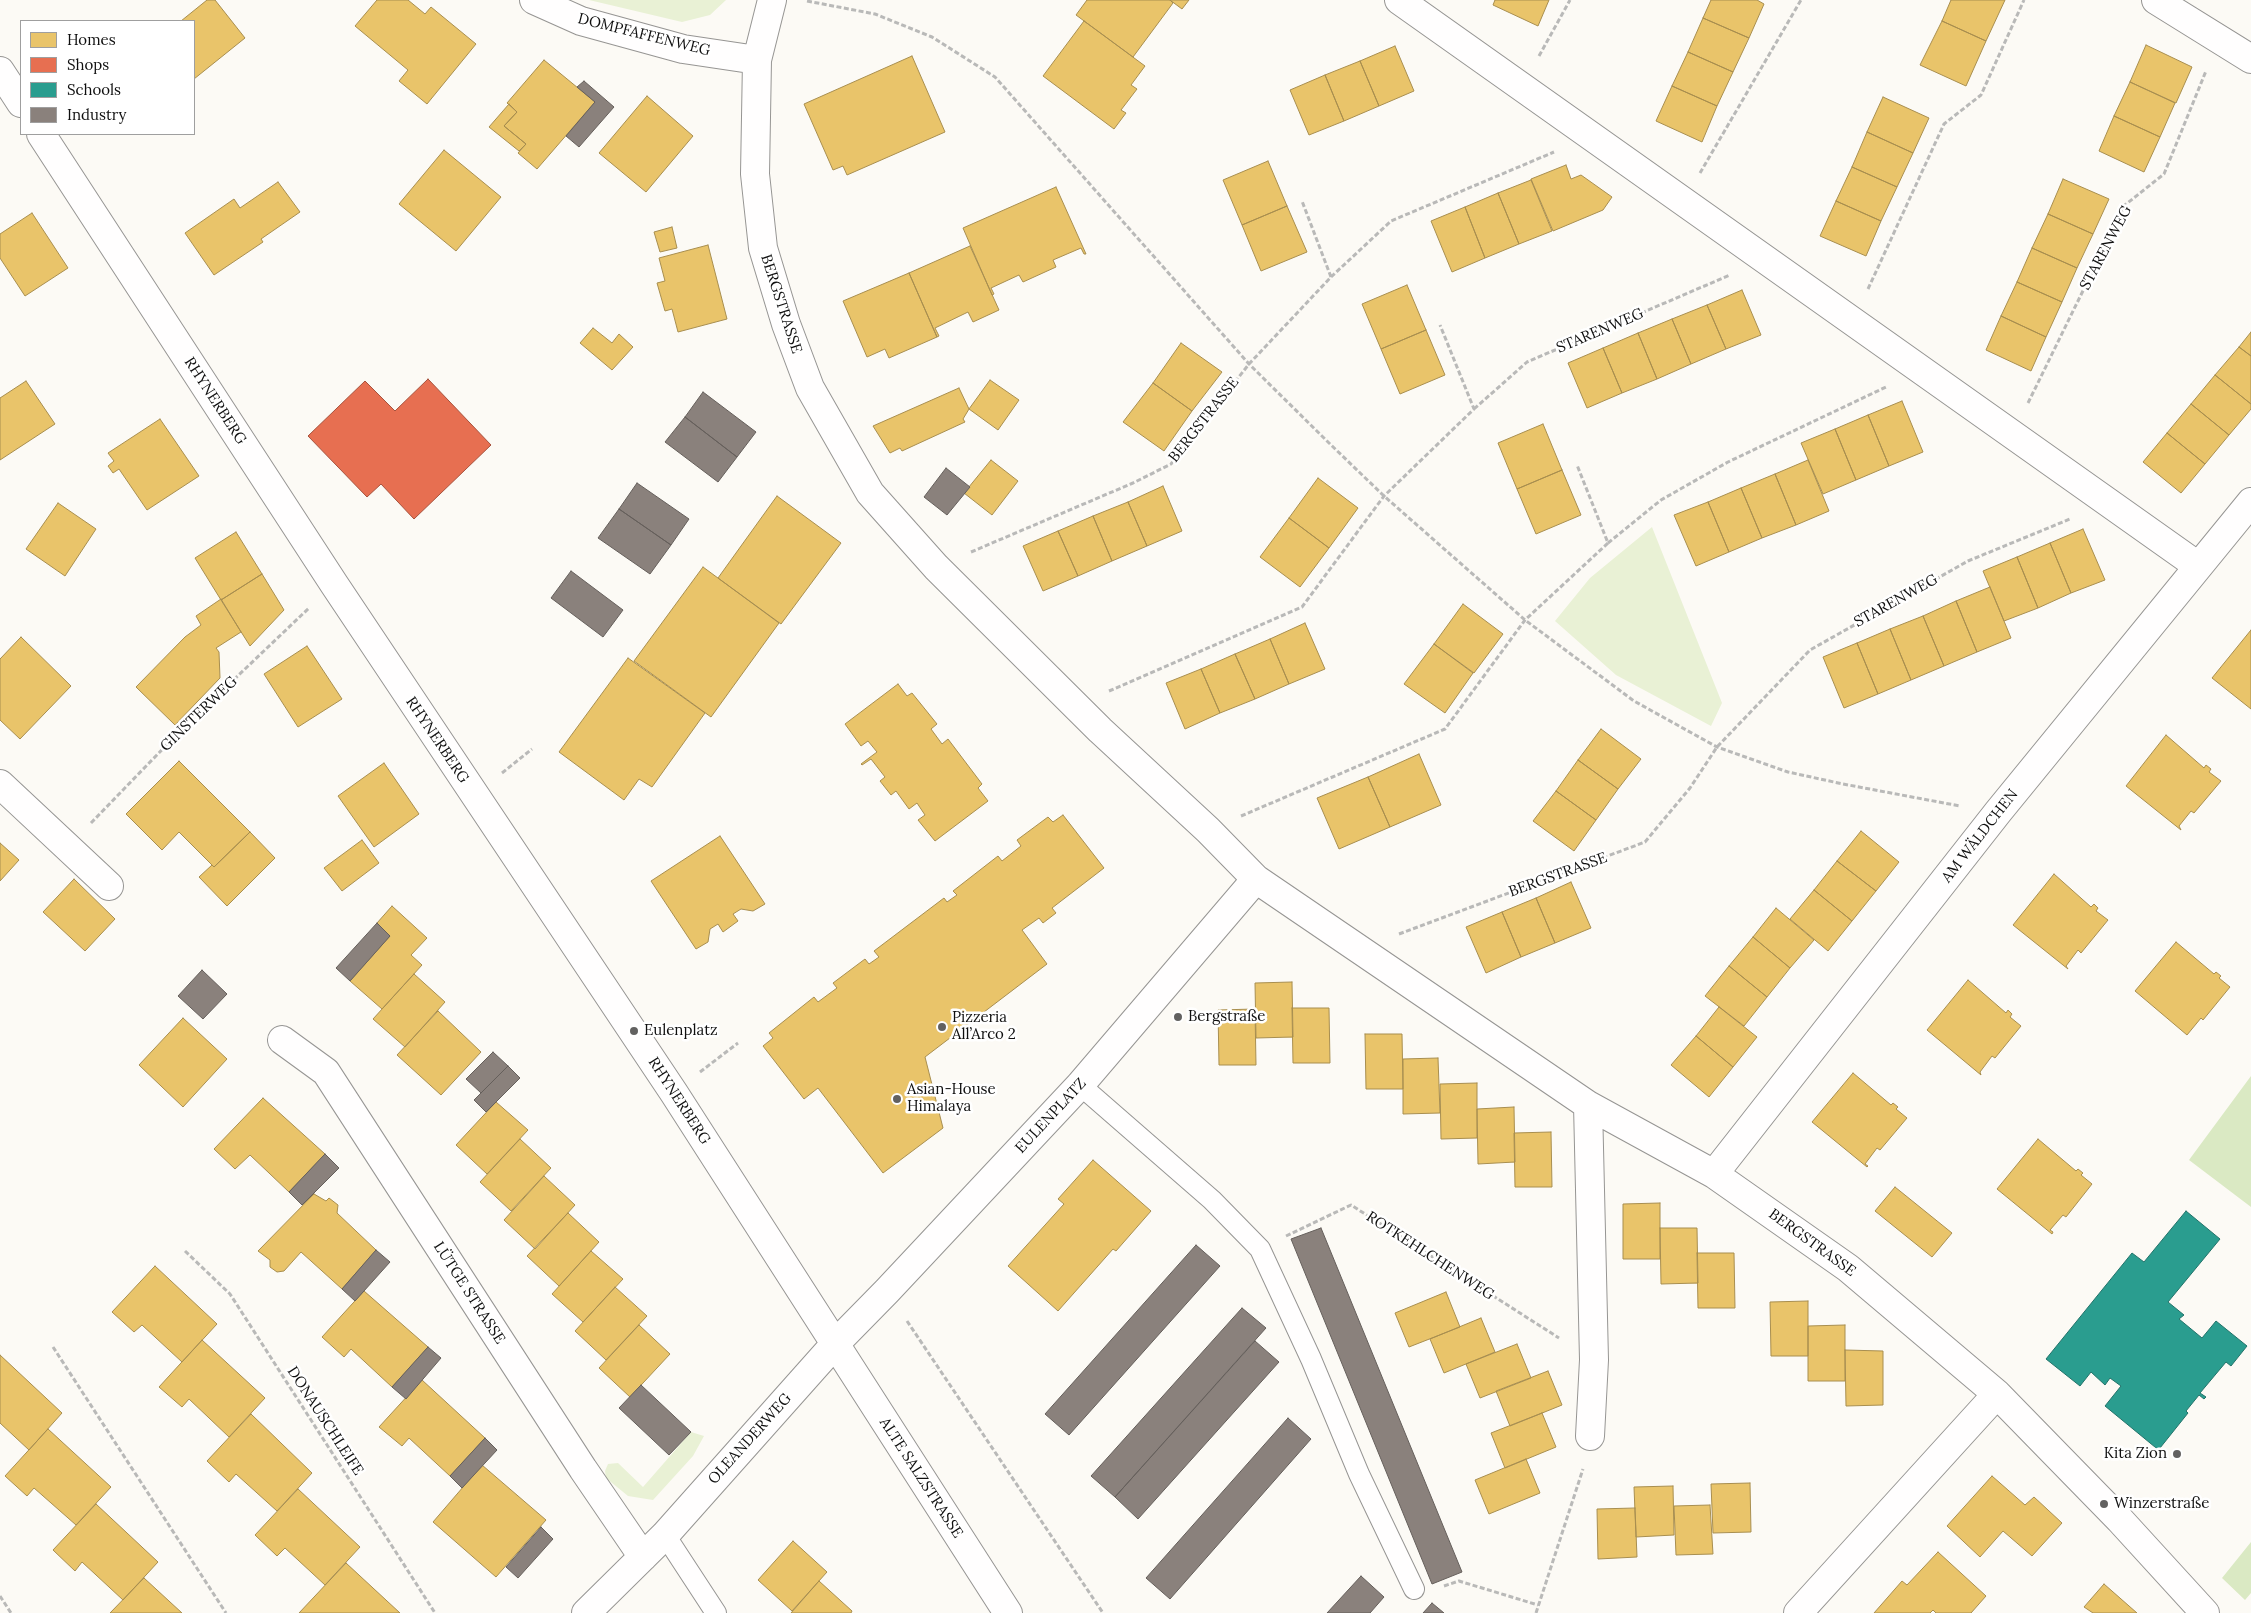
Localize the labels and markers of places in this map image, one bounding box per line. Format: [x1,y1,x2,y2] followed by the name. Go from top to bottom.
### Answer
[1188,1008,1265,1026] place label: Bergstraße
[952,1009,1016,1044] place label: Pizzeria All’Arco 2
[1172,1011,1184,1023] marker: Bergstraße
[936,1021,948,1033] marker: Pizzeria All’Arco 2
[644,1022,718,1040] place label: Eulenplatz
[628,1025,640,1037] marker: Eulenplatz
[907,1081,996,1116] place label: Asian-House Himalaya
[891,1093,903,1105] marker: Asian-House Himalaya
[2104,1445,2167,1463] place label: Kita Zion
[2171,1448,2183,1460] marker: Kita Zion
[2114,1495,2209,1513] place label: Winzerstraße
[2098,1498,2110,1510] marker: Winzerstraße

